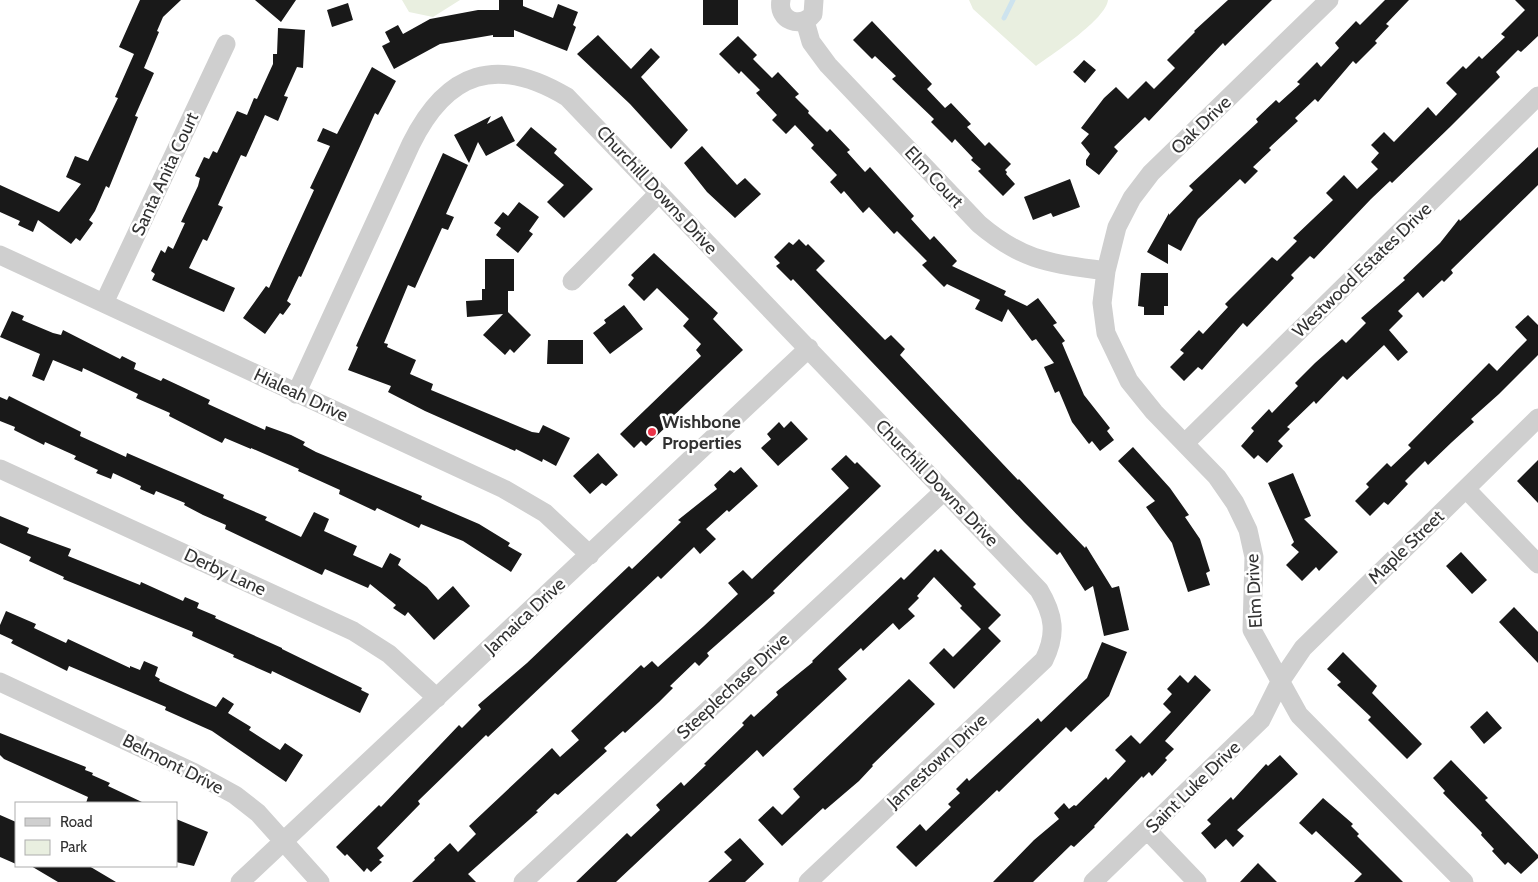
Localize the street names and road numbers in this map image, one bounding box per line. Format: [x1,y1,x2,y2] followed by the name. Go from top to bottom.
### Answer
[1166,91,1236,159] street label: Oak Drive
[127,109,203,239] street label: Santa Anita Court
[592,121,722,259] street label: Churchill Downs Drive
[900,142,968,212] street label: Elm Court
[1288,198,1436,342] street label: Westwood Estates Drive
[250,364,352,426] street label: Hialeah Drive
[871,415,1003,551] street label: Churchill Downs Drive
[1364,505,1448,589] street label: Maple Street
[181,543,269,601] street label: Derby Lane
[1241,553,1267,629] street label: Elm Drive
[479,573,570,660] street label: Jamaica Drive
[672,628,794,744] street label: Steeplechase Drive
[882,709,992,814] street label: Jamestown Drive
[119,729,227,799] street label: Belmont Drive
[1141,736,1245,838] street label: Saint Luke Drive

